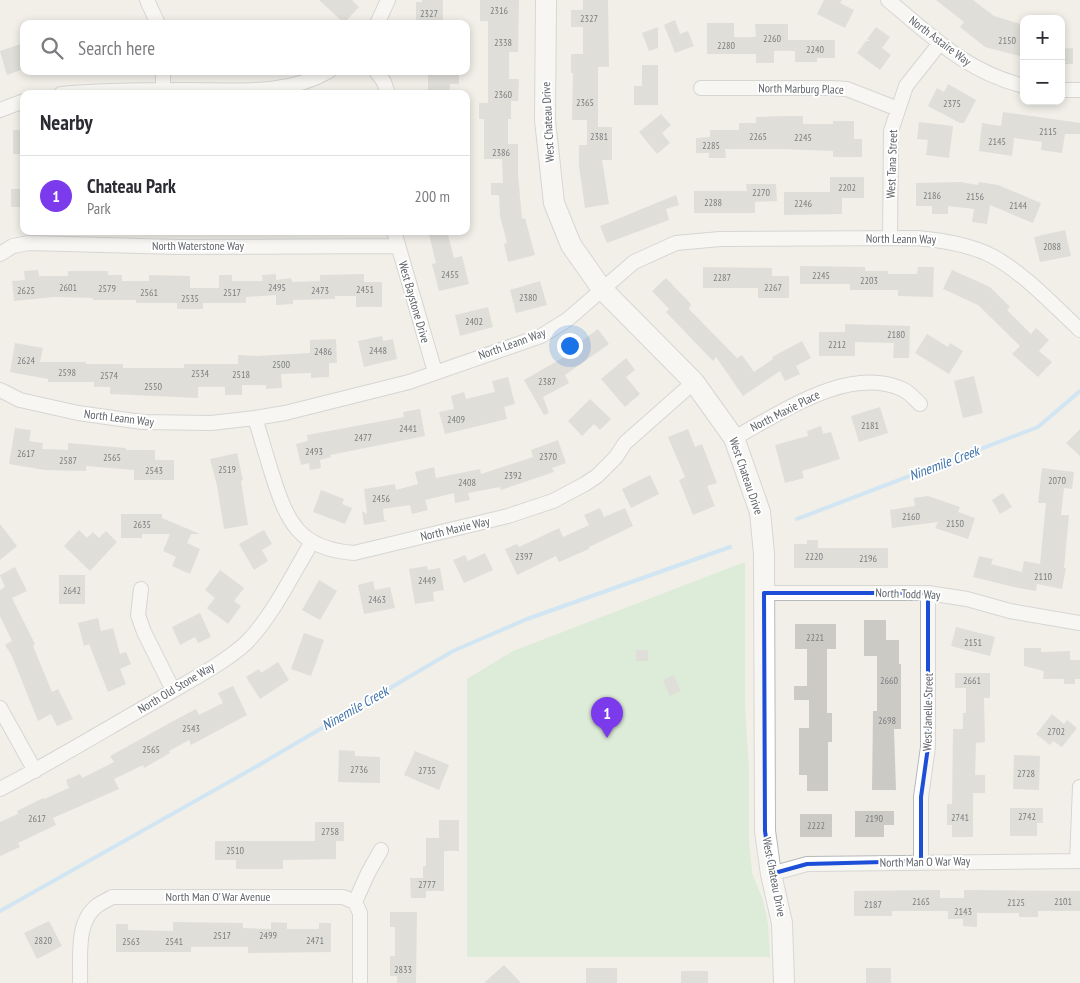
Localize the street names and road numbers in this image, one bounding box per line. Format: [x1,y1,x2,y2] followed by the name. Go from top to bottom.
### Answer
[906,12,975,69] street label: North Astaire Way
[758,80,844,97] street label: North Marburg Place
[538,81,557,163] street label: West Chateau Drive
[883,129,900,199] street label: West Tana Street
[866,230,937,247] street label: North Leann Way
[152,238,245,253] street label: North Waterstone Way
[396,259,433,345] street label: West Baystone Drive
[476,324,548,363] street label: North Leann Way
[748,387,822,434] street label: North Maxie Place
[83,406,155,429] street label: North Leann Way
[726,435,767,516] street label: West Chateau Drive
[419,513,491,544] street label: North Maxie Way
[875,585,941,602] street label: North Todd Way
[135,659,217,716] street label: North Old Stone Way
[919,672,936,751] street label: West Janelle Street
[759,836,790,918] street label: West Chateau Drive
[880,853,971,870] street label: North Man O War Way
[166,889,270,904] street label: North Man O' War Avenue

